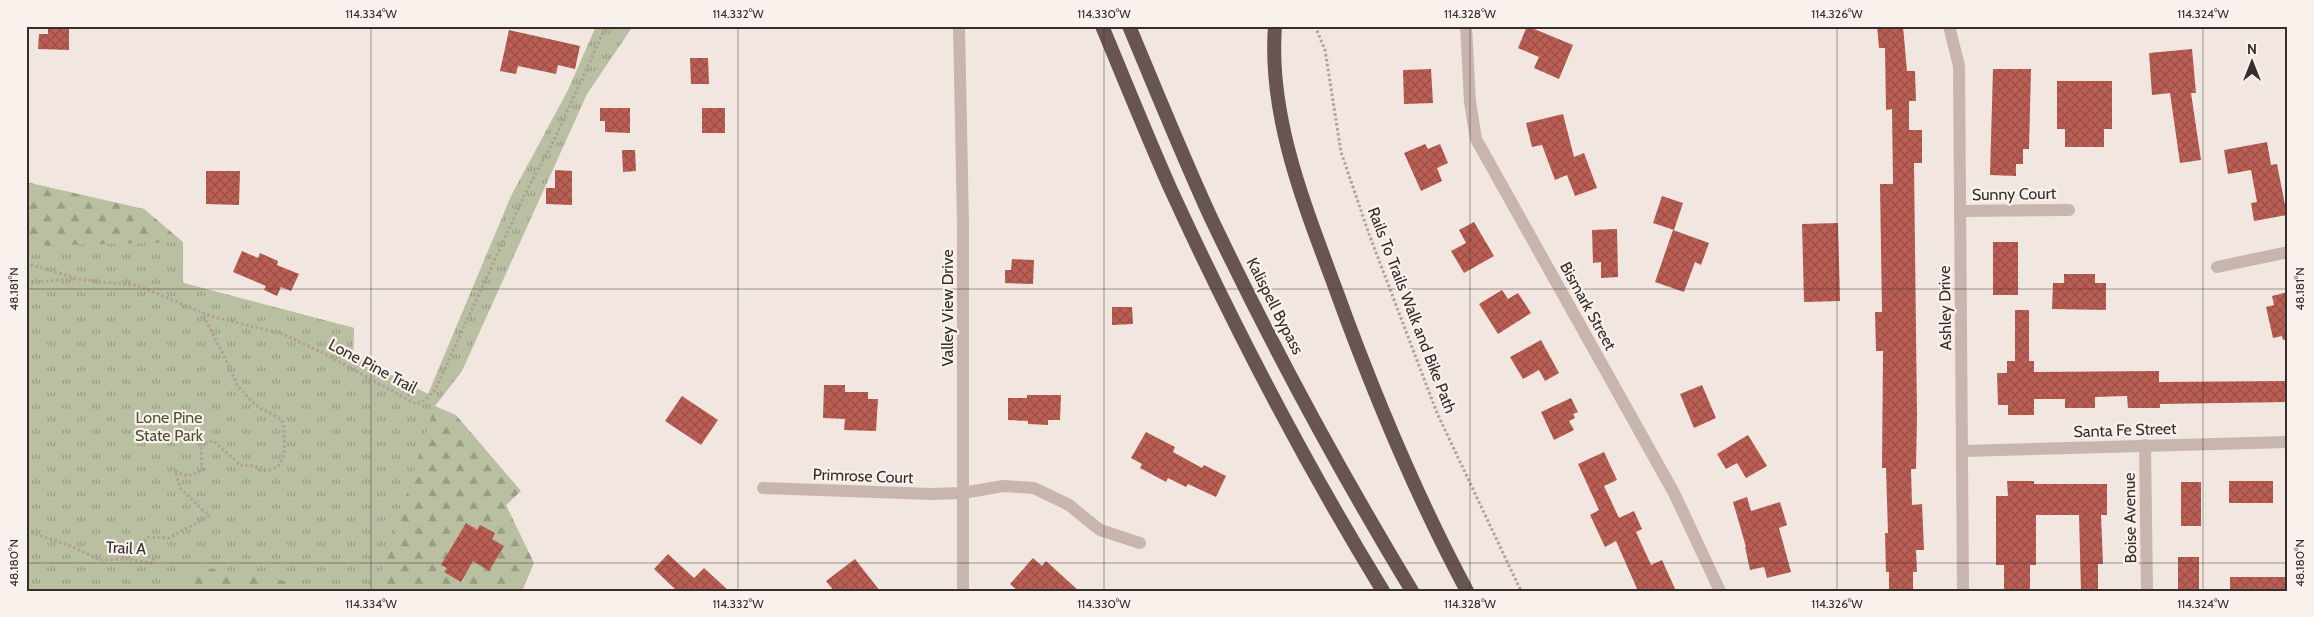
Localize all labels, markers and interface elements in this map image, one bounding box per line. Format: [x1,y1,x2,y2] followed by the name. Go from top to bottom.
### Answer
[345,6,397,21] text: 114.334°W
[712,6,764,21] text: 114.332°W
[1077,6,1131,21] text: 114.330°W
[1444,6,1497,21] text: 114.328°W
[1811,6,1863,21] text: 114.326°W
[2177,6,2229,21] text: 114.324°W
[2226,38,2276,88] north arrow
[2247,40,2257,58] text: N
[1972,184,2057,204] street label: Sunny Court
[1364,204,1460,416] street label: Rails To Trails Walk and Bike Path
[938,249,957,367] street label: Valley View Drive
[1242,254,1308,358] street label: Kalispell Bypass
[1556,258,1620,354] street label: Bismark Street
[1935,266,1955,350] street label: Ashley Drive
[6,267,21,311] text: 48.181°N
[2292,267,2307,311] text: 48.181°N
[325,335,421,397] street label: Lone Pine Trail
[135,408,204,445] park label: Lone Pine State Park
[2073,419,2177,441] street label: Santa Fe Street
[812,465,914,487] street label: Primrose Court
[2120,472,2140,564] street label: Boise Avenue
[105,537,147,559] street label: Trail A
[6,539,21,587] text: 48.180°N
[2292,539,2307,587] text: 48.180°N
[345,596,397,611] text: 114.334°W
[712,596,764,611] text: 114.332°W
[1077,596,1131,611] text: 114.330°W
[1444,596,1497,611] text: 114.328°W
[1811,596,1863,611] text: 114.326°W
[2177,596,2229,611] text: 114.324°W

